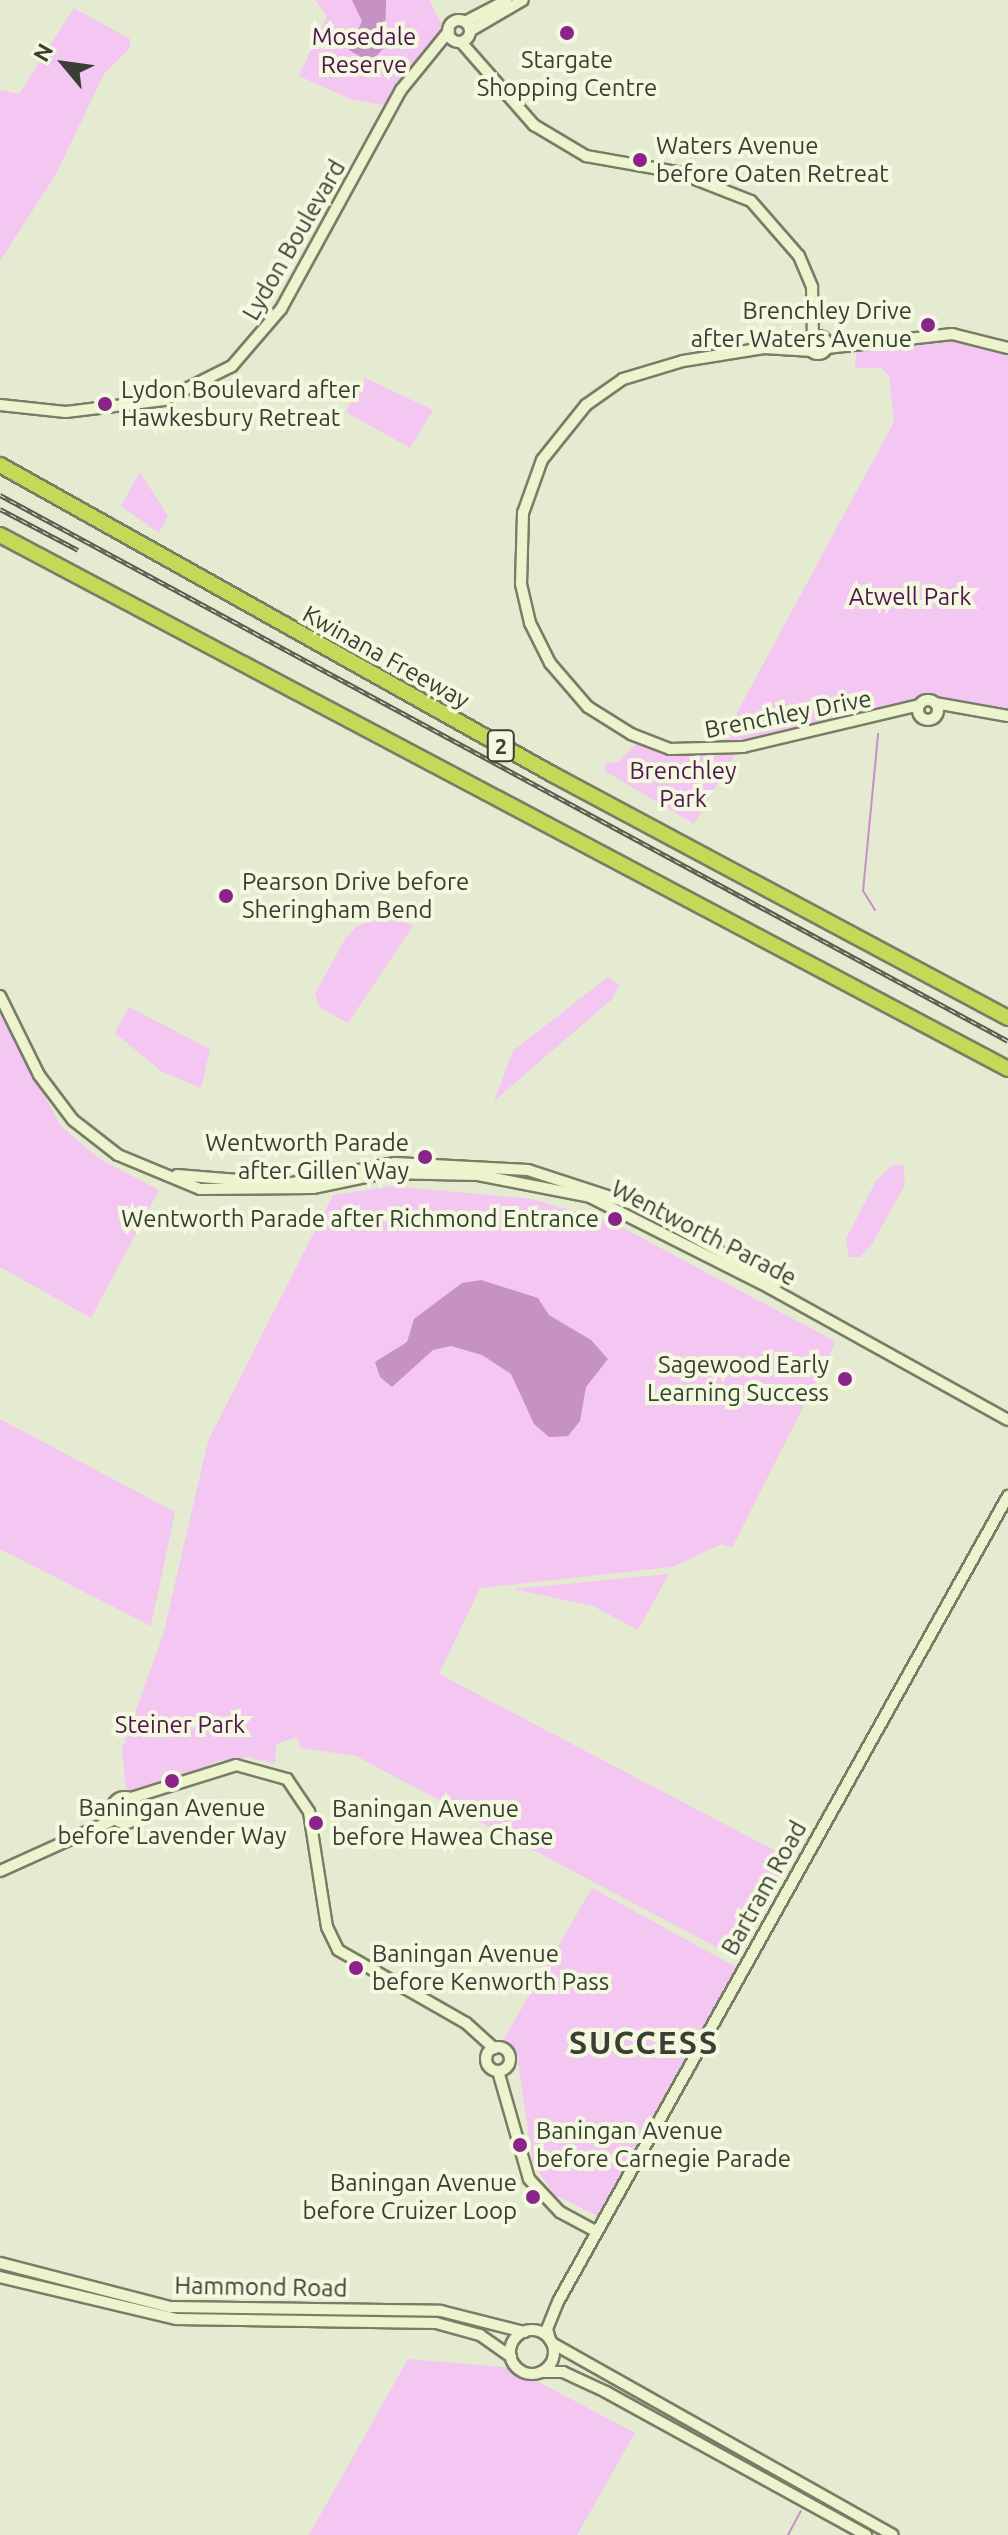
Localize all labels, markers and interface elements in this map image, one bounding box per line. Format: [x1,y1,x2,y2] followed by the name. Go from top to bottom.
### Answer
[312,23,416,79] park label: Mosedale Reserve
[24,24,104,104] north arrow
[558,24,576,42] marker: Stargate Shopping Centre
[28,39,57,65] text: N
[477,46,657,102] place label: Stargate Shopping Centre
[656,132,889,188] place label: Waters Avenue before Oaten Retreat
[631,151,649,169] marker: Waters Avenue before Oaten Retreat
[236,155,352,325] street label: Lydon Boulevard
[691,297,912,353] place label: Brenchley Drive after Waters Avenue
[919,316,937,334] marker: Brenchley Drive after Waters Avenue
[121,376,360,432] place label: Lydon Boulevard after Hawkesbury Retreat
[96,395,114,413] marker: Lydon Boulevard after Hawkesbury Retreat
[849,583,971,611] park label: Atwell Park
[298,599,474,715] street label: Kwinana Freeway
[702,684,874,744] street label: Brenchley Drive
[485,728,517,764] road number: 2
[629,757,737,813] park label: Brenchley Park
[242,868,469,924] place label: Pearson Drive before Sheringham Bend
[217,887,235,905] marker: Pearson Drive before Sheringham Bend
[205,1129,409,1185] place label: Wentworth Parade after Gillen Way
[416,1148,434,1166] marker: Wentworth Parade after Gillen Way
[607,1174,801,1292] street label: Wentworth Parade
[121,1205,599,1233] place label: Wentworth Parade after Richmond Entrance
[606,1210,624,1228] marker: Wentworth Parade after Richmond Entrance
[647,1351,829,1407] place label: Sagewood Early Learning Success
[836,1370,854,1388] marker: Sagewood Early Learning Success
[115,1711,245,1739] park label: Steiner Park
[163,1772,181,1790] marker: Baningan Avenue before Lavender Way
[58,1794,286,1850] place label: Baningan Avenue before Lavender Way
[332,1795,553,1851] place label: Baningan Avenue before Hawea Chase
[307,1814,325,1832] marker: Baningan Avenue before Hawea Chase
[715,1816,813,1960] street label: Bartram Road
[372,1940,609,1996] place label: Baningan Avenue before Kenworth Pass
[347,1959,365,1977] marker: Baningan Avenue before Kenworth Pass
[569,2023,719,2061] district label: SUCCESS
[536,2117,791,2173] place label: Baningan Avenue before Carnegie Parade
[511,2136,529,2154] marker: Baningan Avenue before Carnegie Parade
[302,2169,517,2225] place label: Baningan Avenue before Cruizer Loop
[524,2188,542,2206] marker: Baningan Avenue before Cruizer Loop
[174,2271,348,2303] street label: Hammond Road

